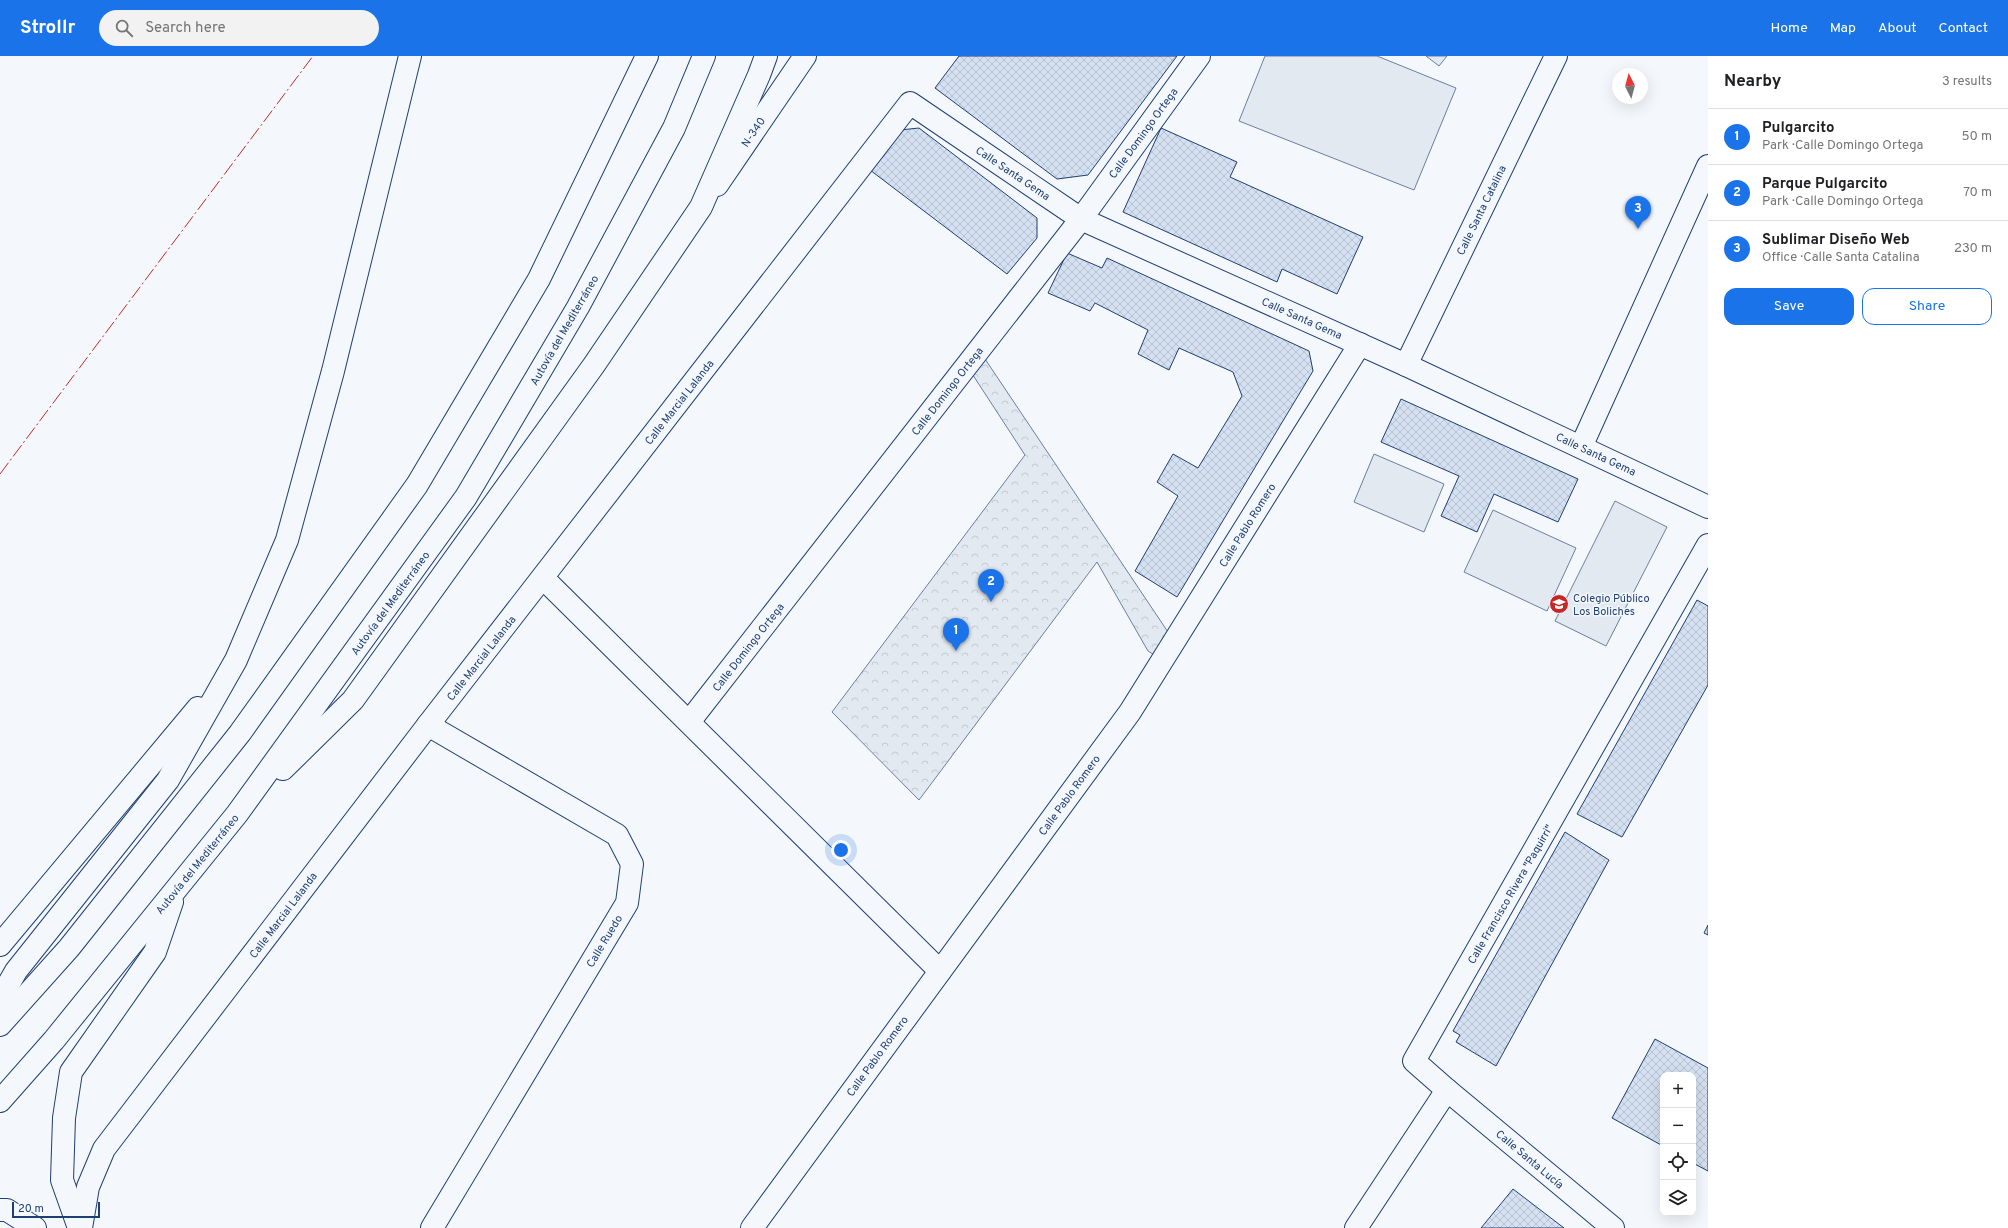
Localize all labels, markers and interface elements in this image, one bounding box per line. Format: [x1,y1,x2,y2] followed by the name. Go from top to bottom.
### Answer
[99,10,379,46] search box
[20,16,75,40] text: Strollr
[113,17,135,39] icon: search
[145,19,225,38] text: Search here
[1771,20,1808,37] text: Home
[1830,20,1856,37] text: Map
[1878,20,1917,37] text: About
[1939,20,1988,37] text: Contact
[1612,68,1648,104] north arrow
[1724,71,1781,93] text: Nearby
[1942,74,1992,90] text: 3 results
[1106,85,1182,182] street label: Calle Domingo Ortega
[739,115,769,150] street label: N-340
[1762,119,1835,138] text: Pulgarcito
[1734,129,1740,145] text: 1
[1962,129,1992,145] text: 50 m
[1762,138,1923,154] text: Park · Calle Domingo Ortega
[973,144,1053,204] street label: Calle Santa Gema
[1454,163,1510,258] street label: Calle Santa Catalina
[1762,175,1888,194] text: Parque Pulgarcito
[1733,185,1741,201] text: 2
[1963,185,1992,201] text: 70 m
[1762,194,1923,210] text: Park · Calle Domingo Ortega
[1625,196,1651,229] pin: 3
[1762,231,1910,250] text: Sublimar Diseño Web
[1733,241,1741,257] text: 3
[1954,241,1992,257] text: 230 m
[1762,250,1920,266] text: Office · Calle Santa Catalina
[528,273,602,388] street label: Autovía del Mediterráneo
[1724,288,1854,325] button: Save
[1862,288,1992,325] button: Share
[1259,295,1344,343] street label: Calle Santa Gema
[909,344,987,439] street label: Calle Domingo Ortega
[642,357,718,448] street label: Calle Marcial Lalanda
[1553,430,1638,480] street label: Calle Santa Gema
[1216,481,1279,570] street label: Calle Pablo Romero
[348,549,433,658] street label: Autovía del Mediterráneo
[978,569,1004,602] pin: 2
[1573,592,1650,619] place label: Colegio Público Los Boliches
[1548,593,1570,615] school or university icon: Colegio Público Los Boliches
[710,600,788,695] street label: Calle Domingo Ortega
[444,613,520,704] street label: Calle Marcial Lalanda
[943,618,969,651] pin: 1
[1036,753,1104,839] street label: Calle Pablo Romero
[153,812,243,918] street label: Autovía del Mediterráneo
[1465,822,1557,967] street label: Calle Francisco Rivera "Paquirri"
[831,840,851,860] your location
[247,870,321,961] street label: Calle Marcial Lalanda
[584,913,626,970] street label: Calle Ruedo
[844,1014,912,1100] street label: Calle Pablo Romero
[1660,1072,1696,1216] map controls
[1660,1072,1696,1108] button: +
[1660,1108,1696,1144] button: −
[1492,1127,1566,1192] street label: Calle Santa Lucía
[1660,1144,1696,1180] button: locate
[1660,1180,1696,1216] button: layers
[12,1200,100,1219] scale bar
[18,1202,44,1216] text: 20 m

